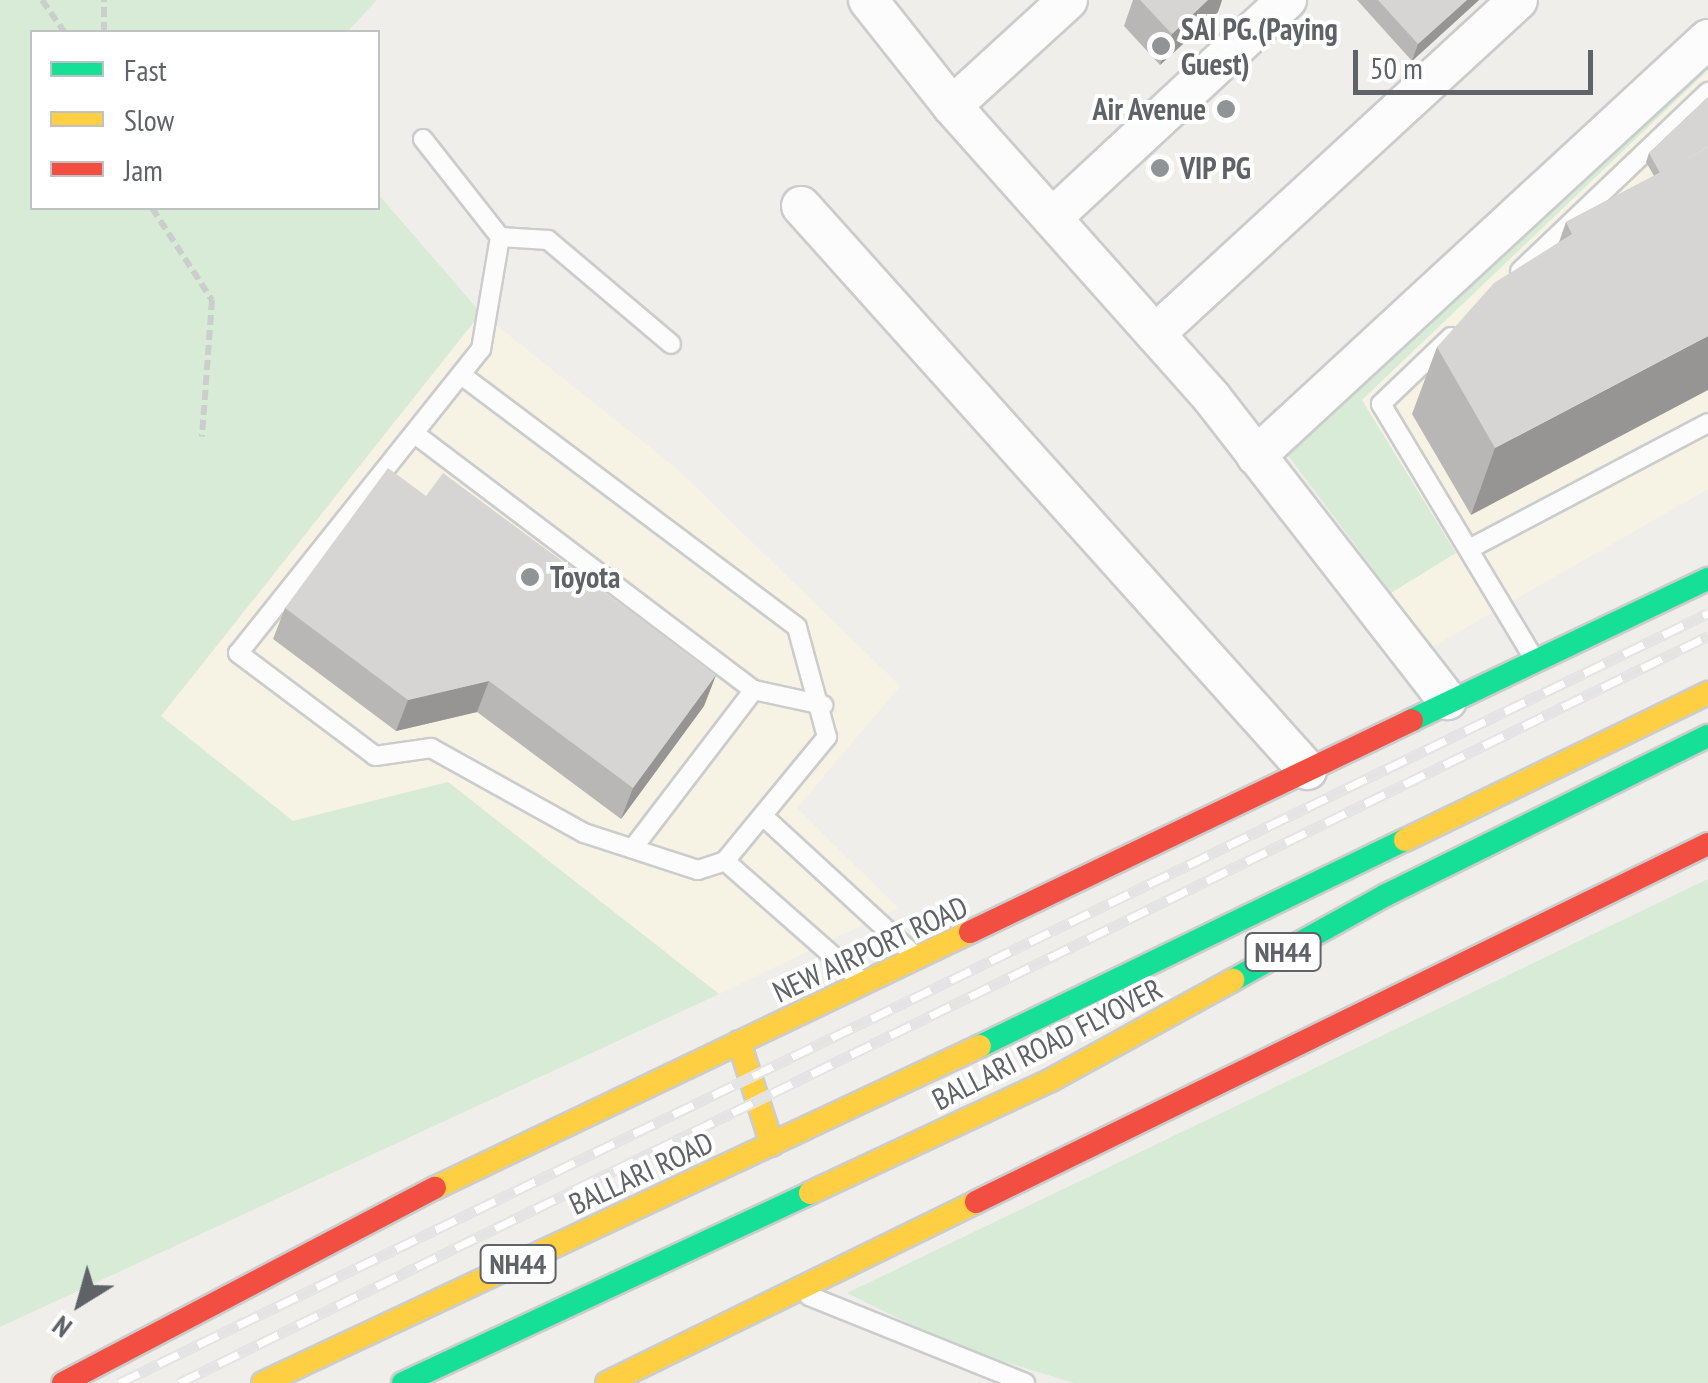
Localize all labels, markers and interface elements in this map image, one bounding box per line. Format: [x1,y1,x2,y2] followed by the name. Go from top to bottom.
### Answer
[1181,11,1338,82] place label: SAI PG.(Paying Guest)
[30,30,380,210] legend
[1358,30,1598,92] scale bar
[1150,35,1172,57] marker: SAI PG.(Paying Guest)
[1370,48,1423,87] text: 50 m
[124,50,167,89] text: Fast
[1091,91,1206,127] place label: Air Avenue
[1215,98,1237,120] marker: Air Avenue
[124,100,174,139] text: Slow
[124,150,163,189] text: Jam
[1180,150,1252,186] place label: VIP PG
[1149,157,1171,179] marker: VIP PG
[550,559,620,595] place label: Toyota
[519,566,541,588] marker: Toyota
[766,888,974,1010] street label: NEW AIRPORT ROAD
[1243,929,1323,975] road number: NH44
[926,971,1168,1117] street label: BALLARI ROAD FLYOVER
[563,1124,719,1222] street label: BALLARI ROAD
[478,1241,558,1287] road number: NH44
[30,1253,130,1353] north arrow
[44,1308,79,1347] text: N

